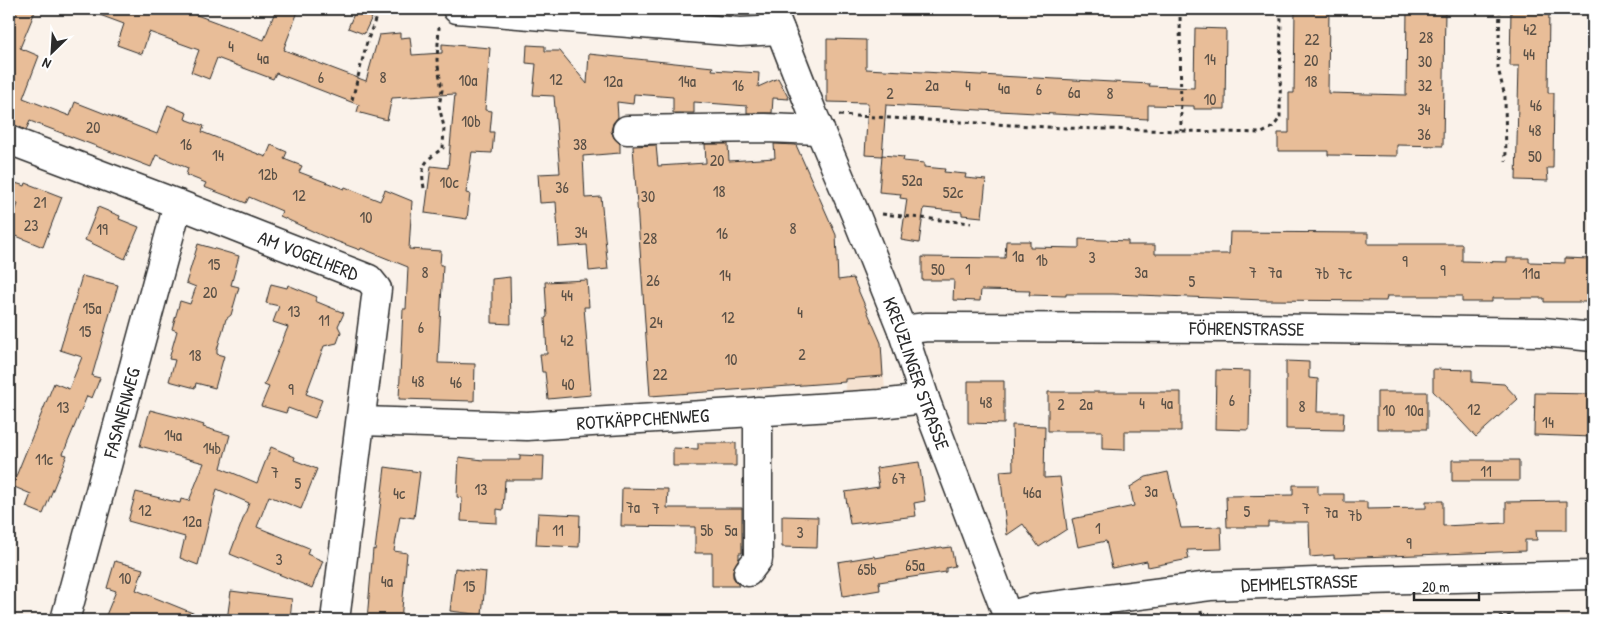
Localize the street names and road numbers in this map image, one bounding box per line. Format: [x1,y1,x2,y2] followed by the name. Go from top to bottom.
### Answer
[255,224,363,287] street label: AM VOGELHERD
[877,293,956,454] street label: KREUZLINGER STRASSE
[1188,315,1305,342] street label: FÖHRENSTRASSE
[96,365,146,461] street label: FASANENWEG
[576,402,710,436] street label: ROTKÄPPCHENWEG
[1241,567,1359,598] street label: DEMMELSTRASSE

